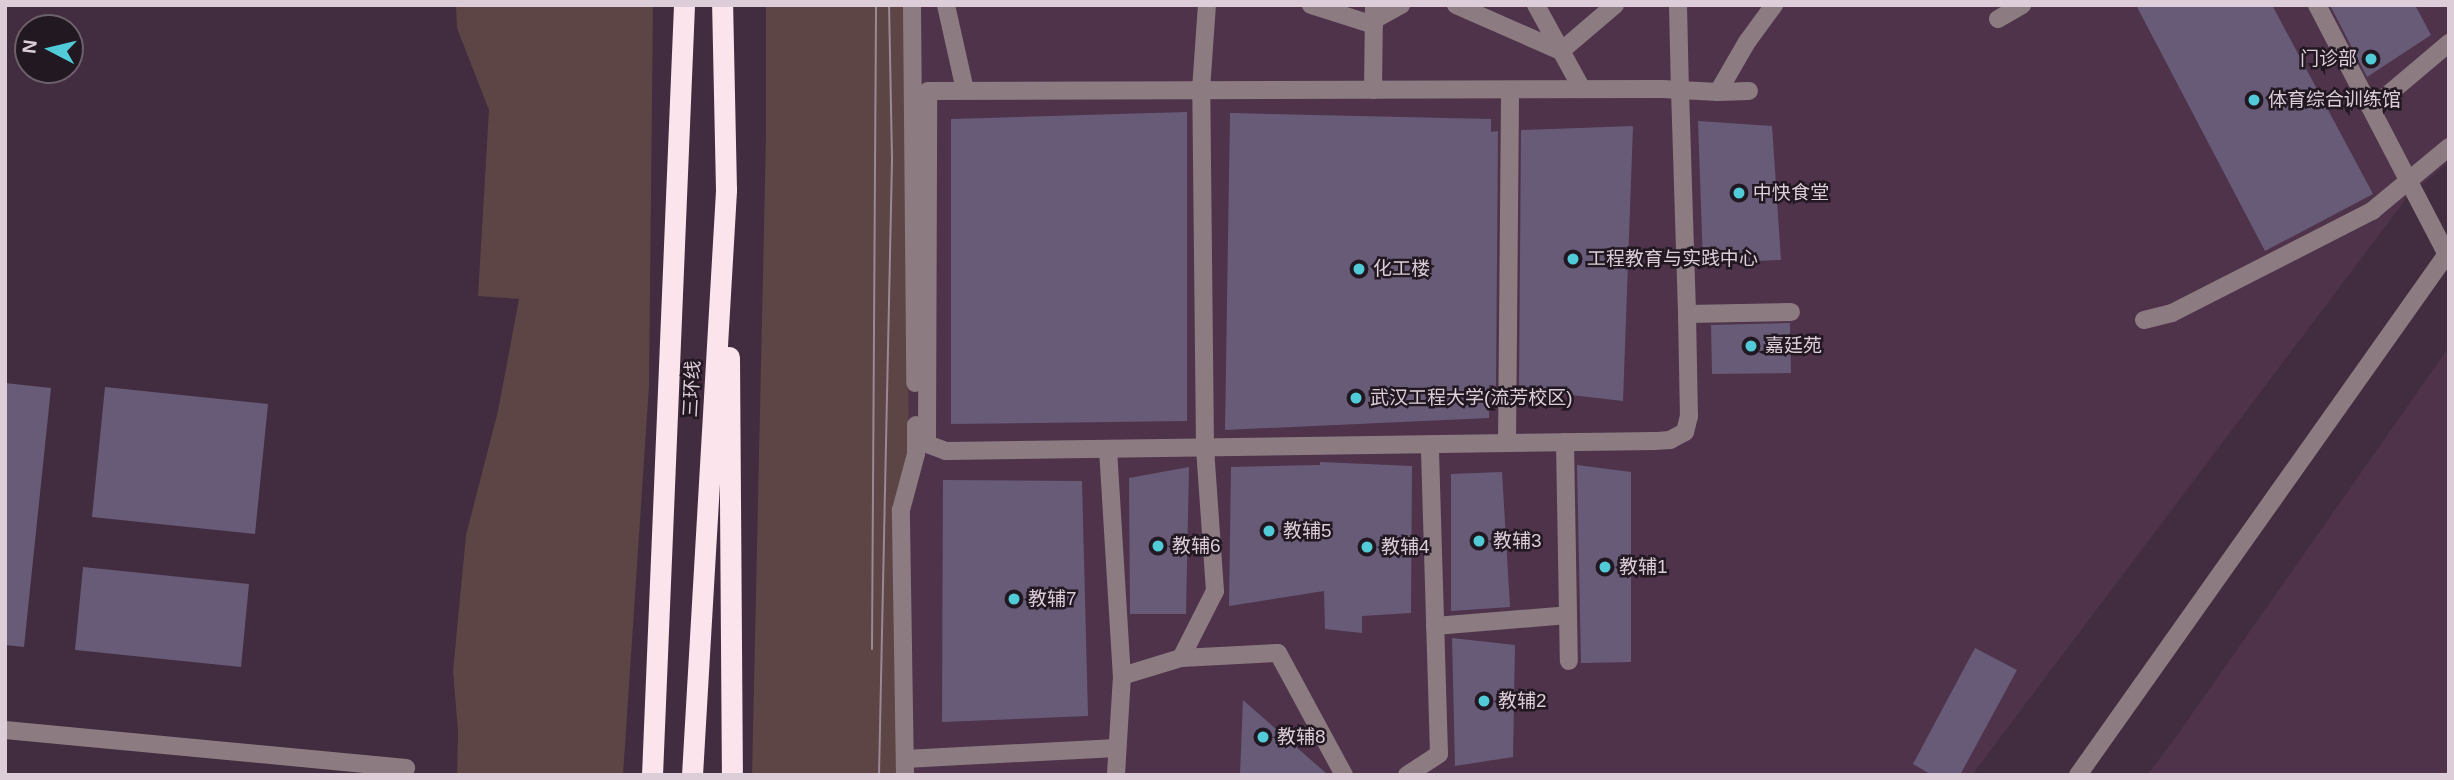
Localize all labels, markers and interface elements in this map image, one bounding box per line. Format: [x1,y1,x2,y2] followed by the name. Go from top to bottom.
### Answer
[14,14,84,84] north arrow
[18,39,41,55] text: N
[2300,48,2357,70] place label: 门诊部
[2363,51,2379,67] marker: 门诊部
[2268,89,2401,111] place label: 体育综合训练馆
[2246,92,2262,108] marker: 体育综合训练馆
[1753,182,1829,204] place label: 中快食堂
[1731,185,1747,201] marker: 中快食堂
[1587,248,1758,270] place label: 工程教育与实践中心
[1565,251,1581,267] marker: 工程教育与实践中心
[1373,258,1430,280] place label: 化工楼
[1351,261,1367,277] marker: 化工楼
[1765,335,1822,357] place label: 嘉廷苑
[1743,338,1759,354] marker: 嘉廷苑
[679,360,705,418] street label: 三环线
[1370,387,1573,409] place label: 武汉工程大学(流芳校区)
[1348,390,1364,406] marker: 武汉工程大学(流芳校区)
[1283,520,1332,542] place label: 教辅5
[1261,523,1277,539] marker: 教辅5
[1493,530,1542,552] place label: 教辅3
[1471,533,1487,549] marker: 教辅3
[1172,535,1221,557] place label: 教辅6
[1381,536,1430,558] place label: 教辅4
[1150,538,1166,554] marker: 教辅6
[1359,539,1375,555] marker: 教辅4
[1619,556,1668,578] place label: 教辅1
[1597,559,1613,575] marker: 教辅1
[1028,588,1077,610] place label: 教辅7
[1006,591,1022,607] marker: 教辅7
[1498,690,1547,712] place label: 教辅2
[1476,693,1492,709] marker: 教辅2
[1277,726,1326,748] place label: 教辅8
[1255,729,1271,745] marker: 教辅8

